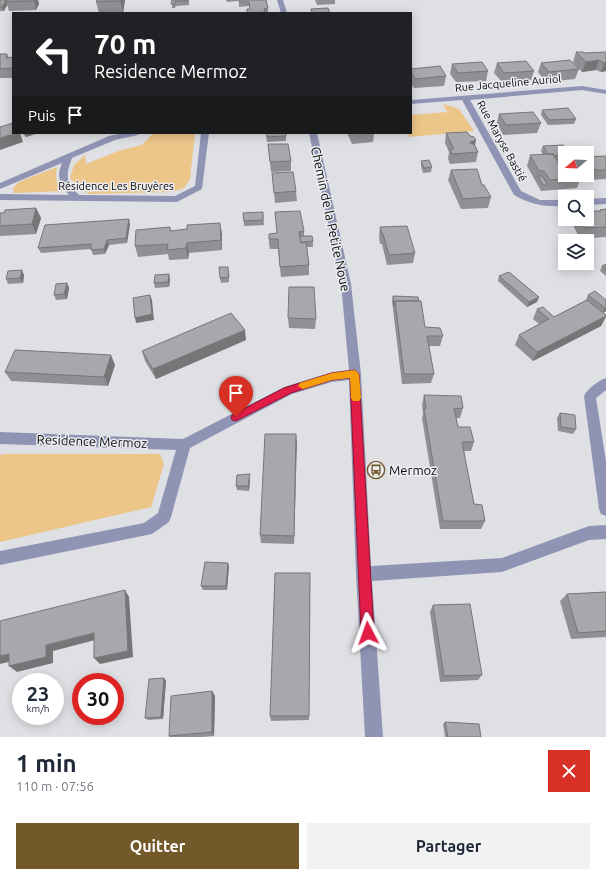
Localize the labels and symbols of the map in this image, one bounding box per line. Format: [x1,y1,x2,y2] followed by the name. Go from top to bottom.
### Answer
[454,72,562,94] street label: Rue Jacqueline Auriol
[475,99,529,183] street label: Rue Maryse Bastié
[309,145,353,293] street label: Chemin de la Petite Noue
[558,146,594,182] north arrow
[58,180,174,192] street label: Résidence Les Bruyères
[219,376,253,417] pin
[37,432,147,450] street label: Residence Mermoz
[366,460,386,480] bus stop icon: Mermoz
[389,463,437,477] place label: Mermoz
[347,612,389,654] position arrow
[72,673,124,725] speed limit sign: 30

